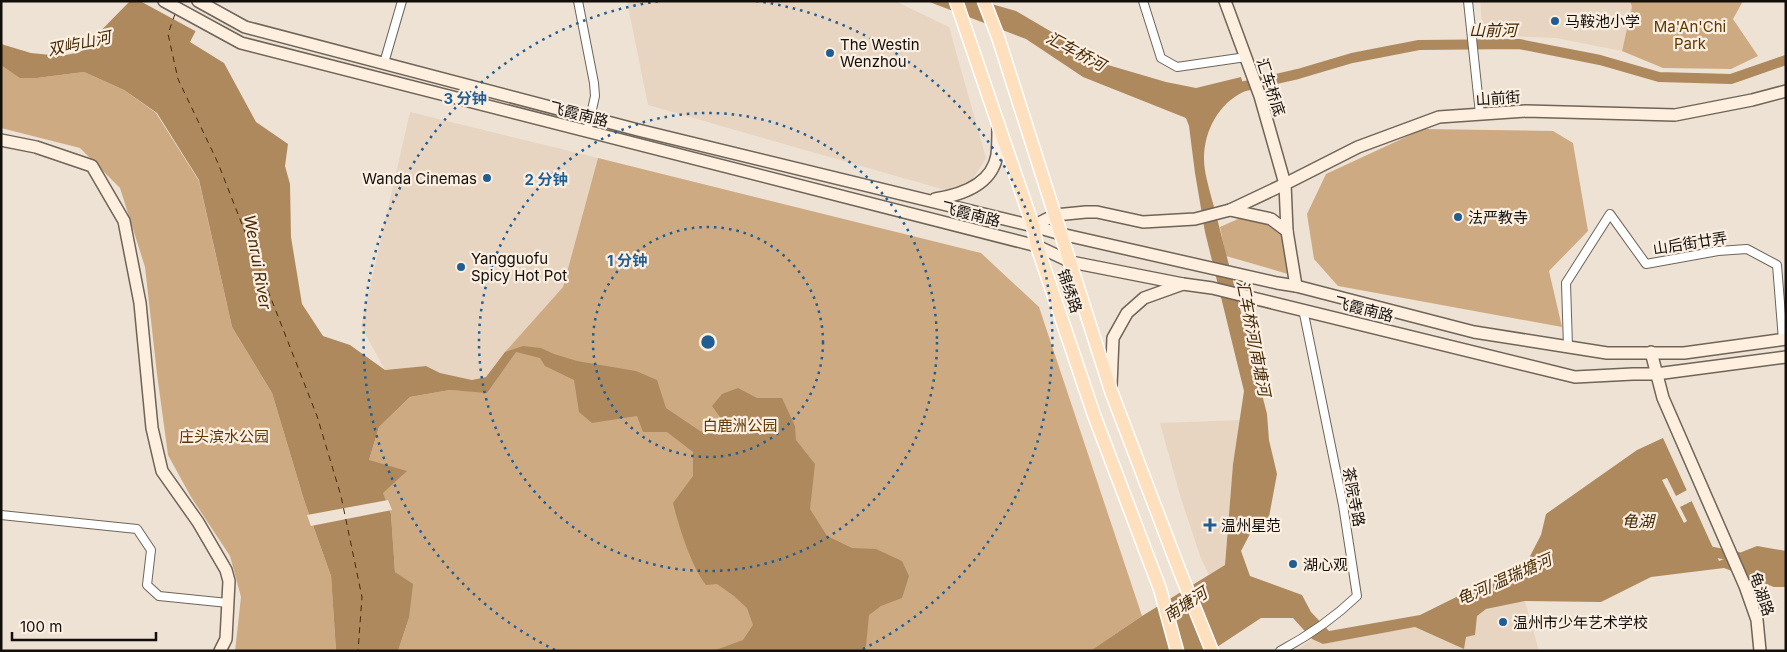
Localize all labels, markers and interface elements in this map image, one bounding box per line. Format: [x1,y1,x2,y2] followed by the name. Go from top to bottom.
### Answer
[1565,12,1640,31] place label: 马鞍池小学
[1549,15,1561,27] marker: 马鞍池小学
[1654,17,1726,53] park label: Ma'An'Chi Park
[1469,20,1520,40] water label: 山前河
[46,26,115,59] water label: 双屿山河
[1043,27,1112,76] water label: 汇车桥河
[840,35,920,71] place label: The Westin Wenzhou
[824,47,836,59] marker: The Westin Wenzhou
[1253,56,1289,118] street label: 汇车桥底
[1475,87,1521,109] street label: 山前街
[443,89,487,108] text: 3 分钟
[548,98,610,130] street label: 飞霞南路
[362,169,477,188] place label: Wanda Cinemas
[524,170,568,189] text: 2 分钟
[481,172,493,184] marker: Wanda Cinemas
[940,198,1002,230] street label: 飞霞南路
[1468,208,1528,227] place label: 法严教寺
[1452,211,1464,223] marker: 法严教寺
[240,213,276,312] water label: Wenrui River
[1651,228,1729,258] street label: 山后街廿弄
[471,249,567,285] place label: Yangguofu Spicy Hot Pot
[607,251,647,270] text: 1 分钟
[455,261,467,273] marker: Yangguofu Spicy Hot Pot
[1054,267,1086,315] street label: 锦绣路
[1233,278,1276,401] water label: 汇车桥河/南塘河
[1333,293,1395,325] street label: 飞霞南路
[699,333,717,351] centre of rings
[702,416,778,435] park label: 白鹿洲公园
[179,427,269,446] park label: 庄头滨水公园
[1339,466,1369,528] street label: 茶院寺路
[1622,511,1657,531] water label: 龟湖
[1221,516,1281,535] place label: 温州星范
[1203,518,1217,532] marker: 温州星范
[1453,548,1557,609] water label: 龟河/温瑞塘河
[1303,555,1348,574] place label: 湖心观
[1287,558,1299,570] marker: 湖心观
[1746,570,1778,618] street label: 龟湖路
[1159,581,1213,625] water label: 南塘河
[12,610,156,642] scale bar
[1513,613,1648,632] place label: 温州市少年艺术学校
[1497,616,1509,628] marker: 温州市少年艺术学校
[20,617,62,636] text: 100 m

